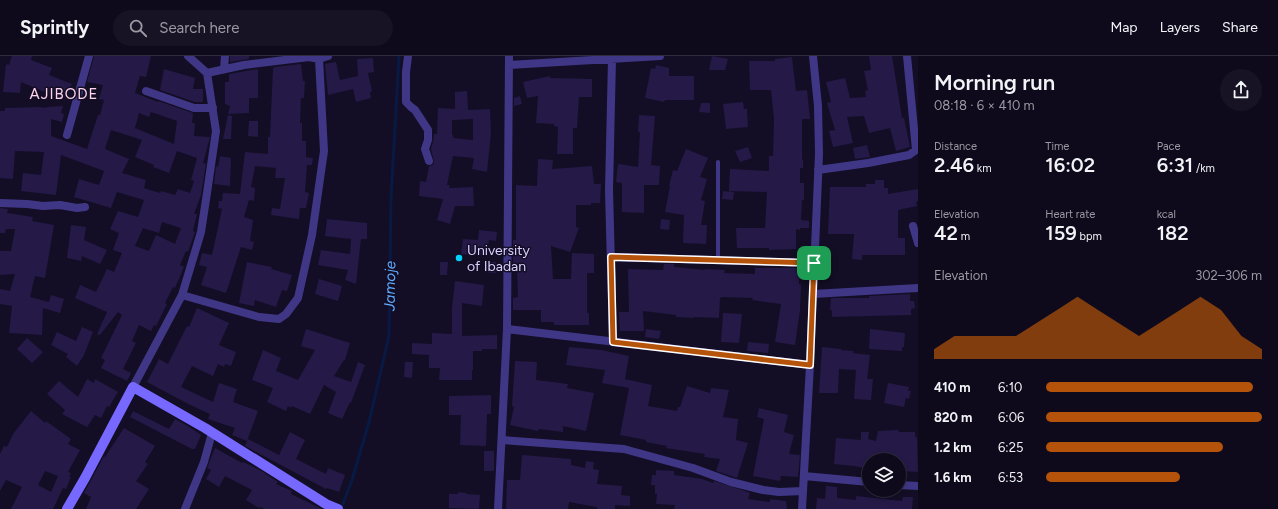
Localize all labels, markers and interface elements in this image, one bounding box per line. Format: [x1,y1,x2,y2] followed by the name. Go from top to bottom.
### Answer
[113,10,393,46] search box
[20,16,89,39] text: Sprintly
[127,17,149,39] icon: search
[159,19,239,37] text: Search here
[1110,19,1138,36] text: Map
[1160,19,1200,36] text: Layers
[1222,19,1258,36] text: Share
[934,69,1055,96] text: Morning run
[1220,69,1262,111] button: share
[30,85,98,103] district label: AJIBODE
[934,98,1035,113] text: 08:18 · 6 × 410 m
[934,140,977,153] text: Distance
[1045,140,1069,153] text: Time
[1157,140,1180,153] text: Pace
[934,153,974,177] text: 2.46
[1045,153,1095,177] text: 16:02
[1157,153,1193,177] text: 6:31
[974,162,992,175] text: km
[1193,162,1215,175] text: /km
[934,208,979,221] text: Elevation
[1045,208,1095,221] text: Heart rate
[1157,208,1176,221] text: kcal
[934,221,958,245] text: 42
[1045,221,1077,245] text: 159
[1157,221,1189,245] text: 182
[958,230,970,243] text: m
[1077,230,1102,243] text: bpm
[467,242,531,275] place label: University of Ibadan
[797,246,831,280] pin
[803,252,825,274] icon: arrive
[454,253,464,263] marker: University of Ibadan
[381,261,399,312] water label: Jamoje
[934,268,987,283] text: Elevation
[1195,268,1262,283] text: 302–306 m
[934,380,971,395] text: 410 m
[998,380,1022,395] text: 6:10
[934,410,972,425] text: 820 m
[998,410,1024,425] text: 6:06
[934,440,972,455] text: 1.2 km
[998,440,1023,455] text: 6:25
[862,453,906,497] map controls
[862,453,906,497] button: layers
[934,470,972,485] text: 1.6 km
[998,470,1023,485] text: 6:53

